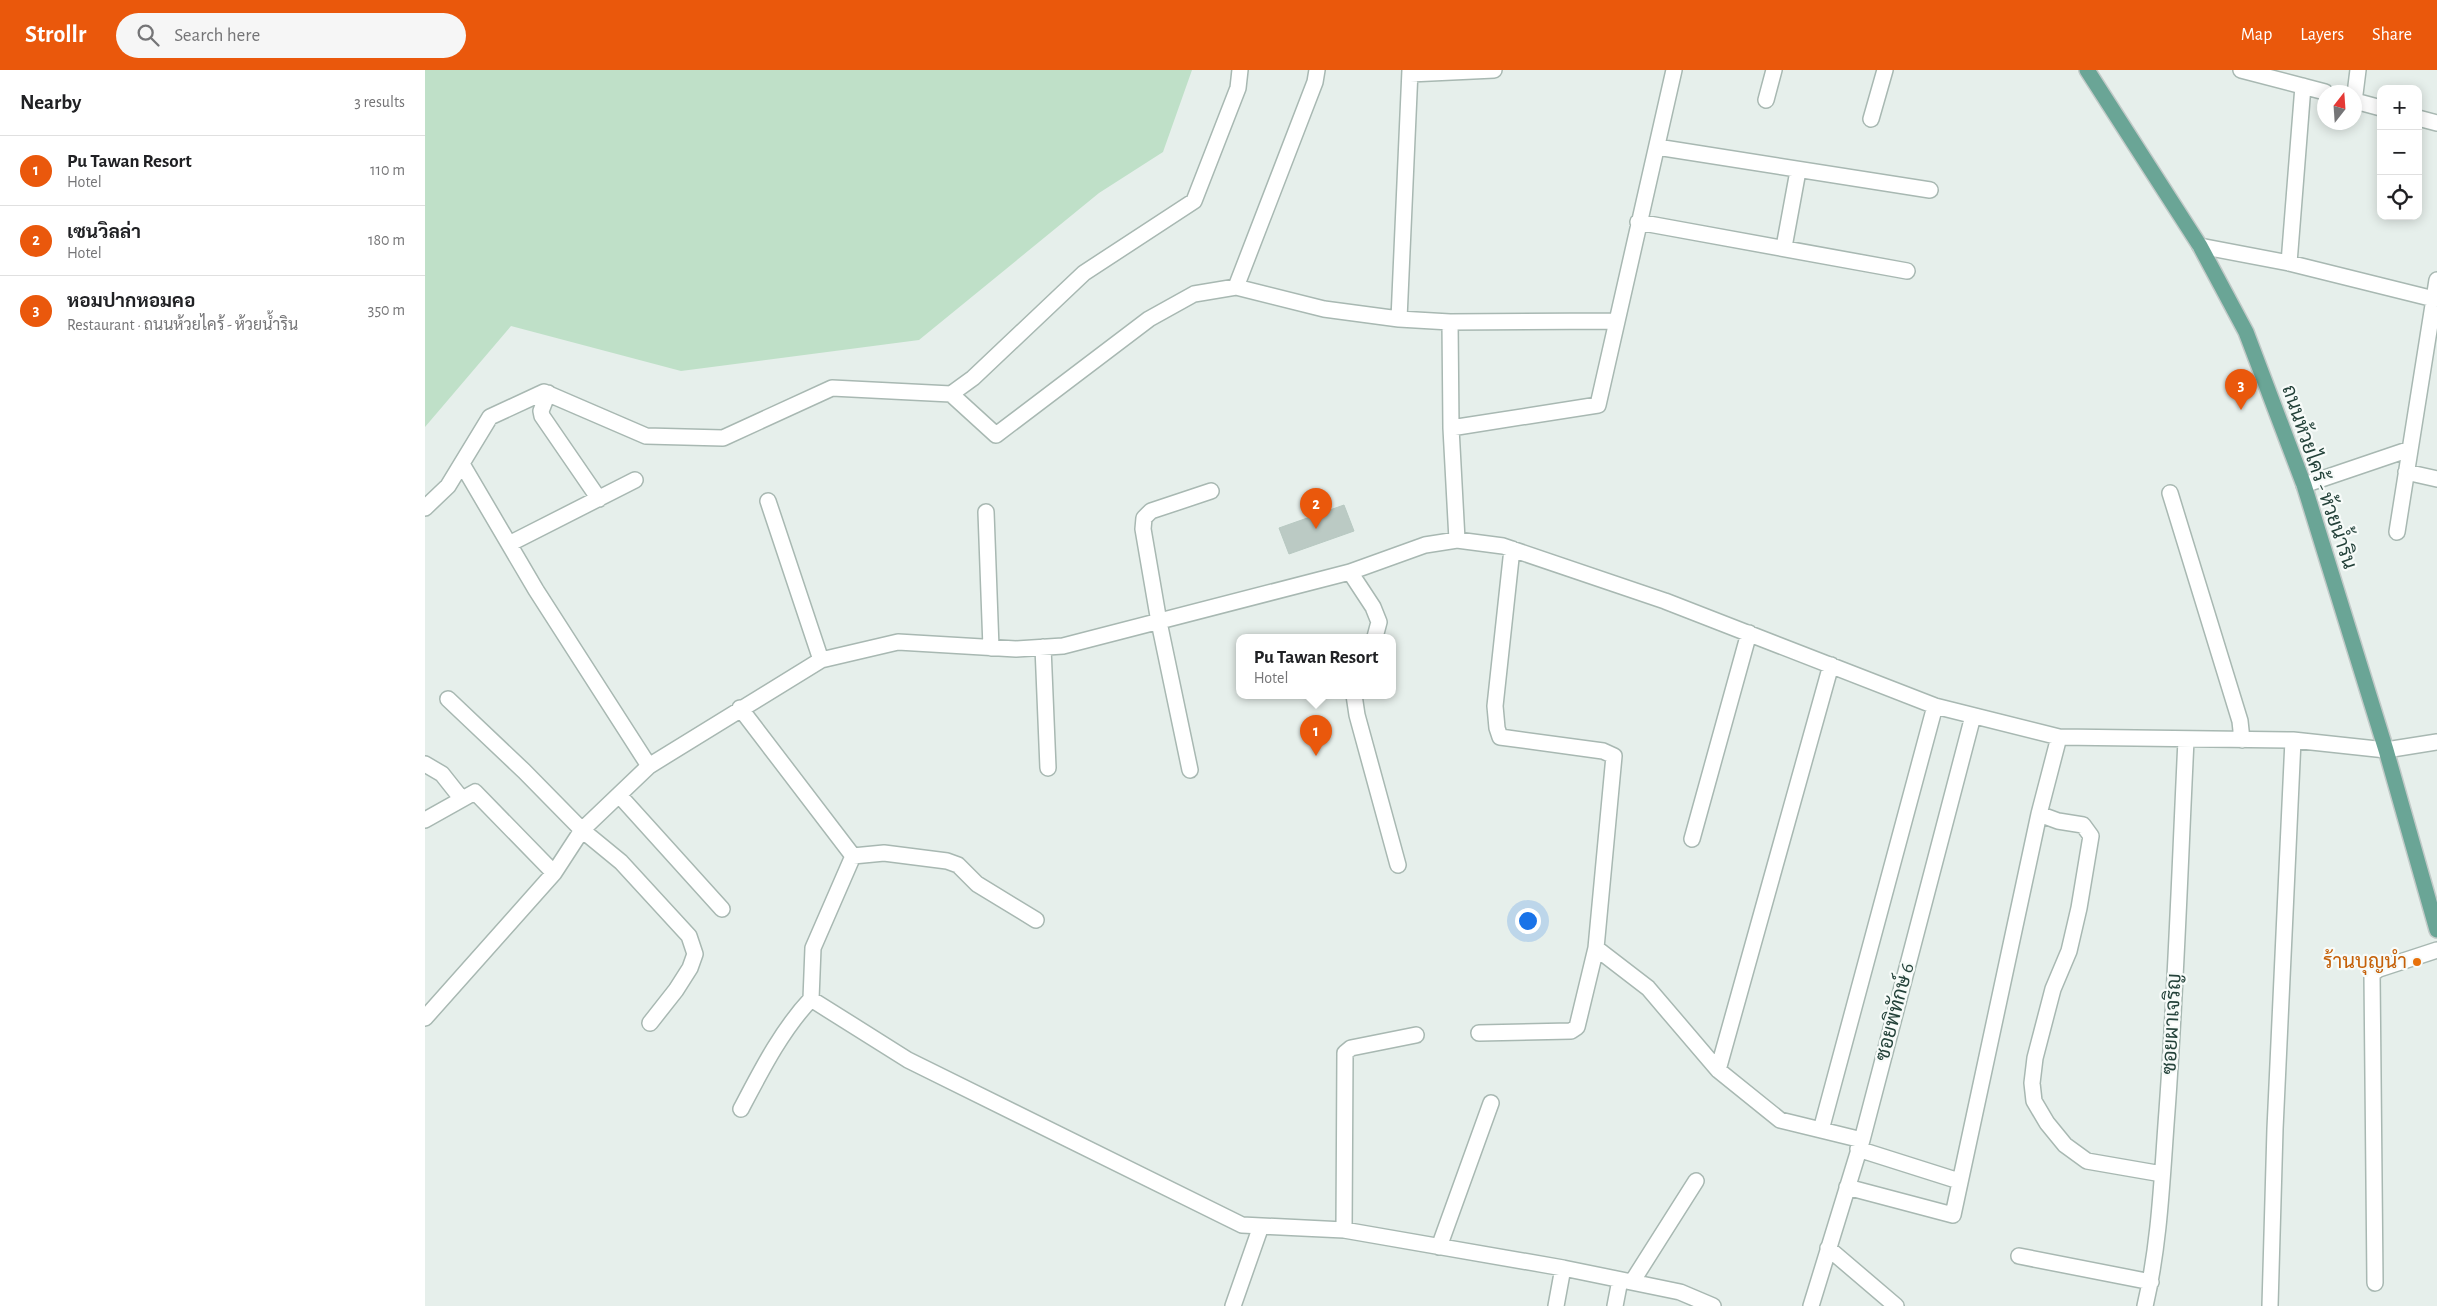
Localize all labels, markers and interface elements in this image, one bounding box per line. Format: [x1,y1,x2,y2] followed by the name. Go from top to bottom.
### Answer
[116,13,466,58] search box
[134,21,162,49] icon: search
[25,23,86,47] text: Strollr
[174,26,260,45] text: Search here
[2241,26,2272,44] text: Map
[2300,26,2344,44] text: Layers
[2372,26,2412,44] text: Share
[2317,85,2362,130] north arrow
[2377,85,2422,220] map controls
[2377,85,2422,130] button: +
[20,92,81,113] text: Nearby
[354,94,405,110] text: 3 results
[2377,130,2422,175] button: −
[67,152,192,171] text: Pu Tawan Resort
[33,162,39,178] text: 1
[370,162,405,178] text: 110 m
[67,174,102,190] text: Hotel
[2377,175,2422,220] button: locate
[67,223,141,242] text: เซนวิลล่า
[32,232,40,248] text: 2
[368,232,405,248] text: 180 m
[67,245,102,261] text: Hotel
[67,292,195,311] text: หอมปากหอมคอ
[33,302,39,318] text: 3
[368,302,405,318] text: 350 m
[67,317,298,333] text: Restaurant · ถนนห้วยไคร้ - ห้วยน้ำริน
[2225,369,2257,410] pin: 3
[2278,380,2368,572] street label: ถนนห้วยไคร้ - ห้วยน้ำริน
[1300,488,1332,529] pin: 2
[1236,634,1396,699] popup
[1254,648,1378,667] text: Pu Tawan Resort
[1254,670,1288,686] text: Hotel
[1300,715,1332,756] pin: 1
[1515,908,1541,934] your location
[2323,949,2407,975] place label: ร้านบุญนำ
[2411,956,2423,968] marker: ร้านบุญนำ
[1867,959,1918,1063] street label: ซอยพิทักษ์ 6
[2156,973,2186,1075] street label: ซอยผาเจริญ

